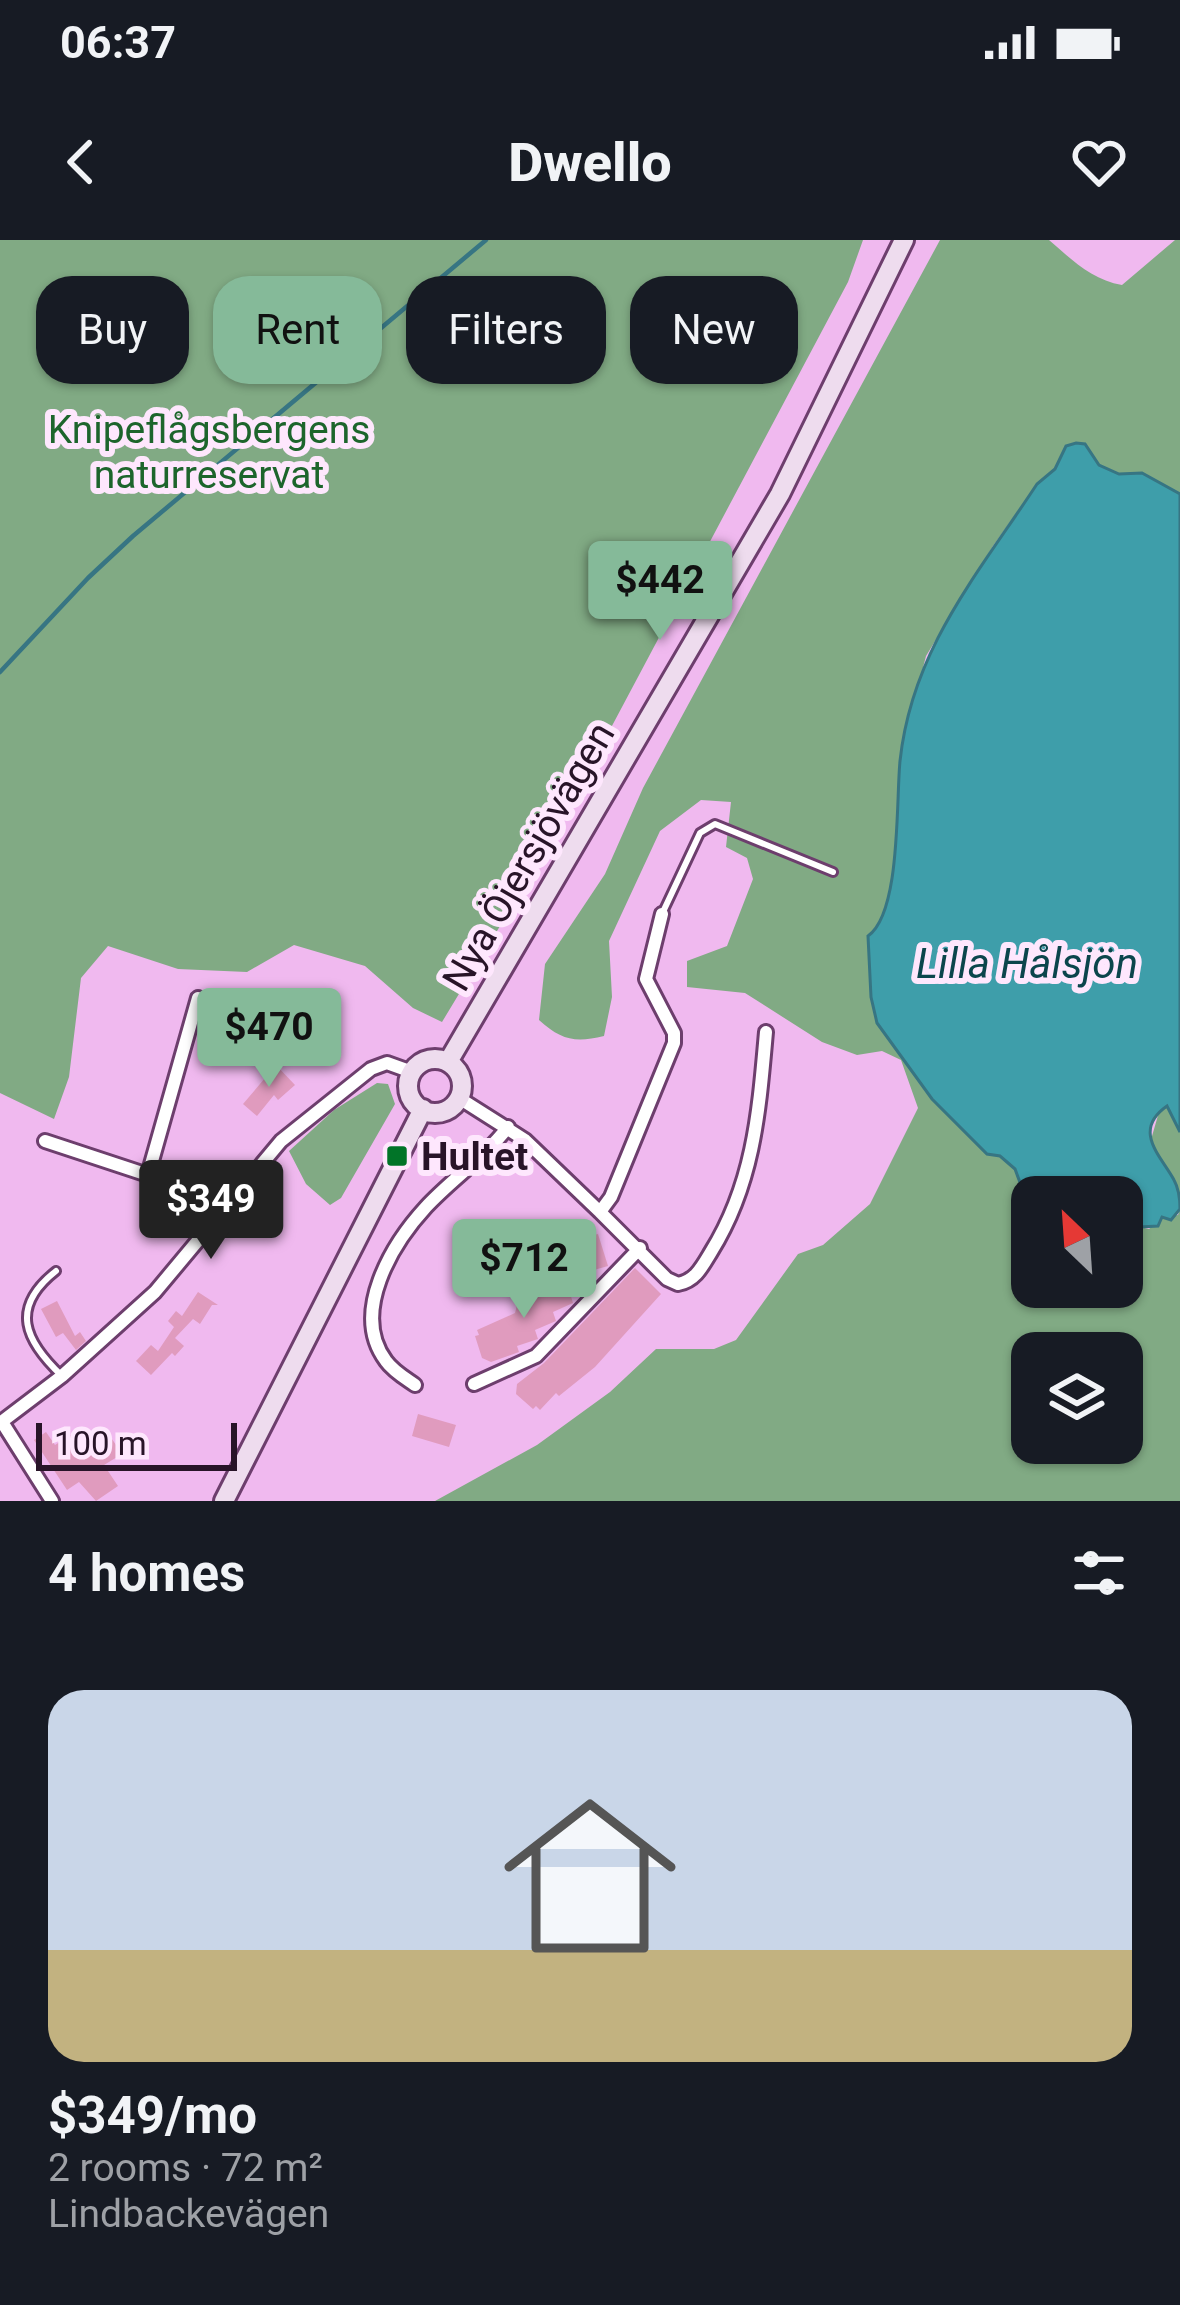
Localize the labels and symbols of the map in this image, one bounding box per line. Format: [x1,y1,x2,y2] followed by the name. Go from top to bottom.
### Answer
[48,407,370,498] park label: Knipeflågsbergens naturreservat
[589,541,731,643] pin: $442
[433,714,624,999] street label: Nya Öjersjövägen
[916,939,1138,988] water label: Lilla Hålsjön
[198,988,340,1090] pin: $470
[421,1134,528,1180] place label: Hultet
[384,1143,410,1169] marker: Hultet
[140,1160,282,1262] pin: $349
[1011,1176,1143,1308] north arrow
[453,1219,595,1321] pin: $712
[36,1417,237,1470] scale bar

